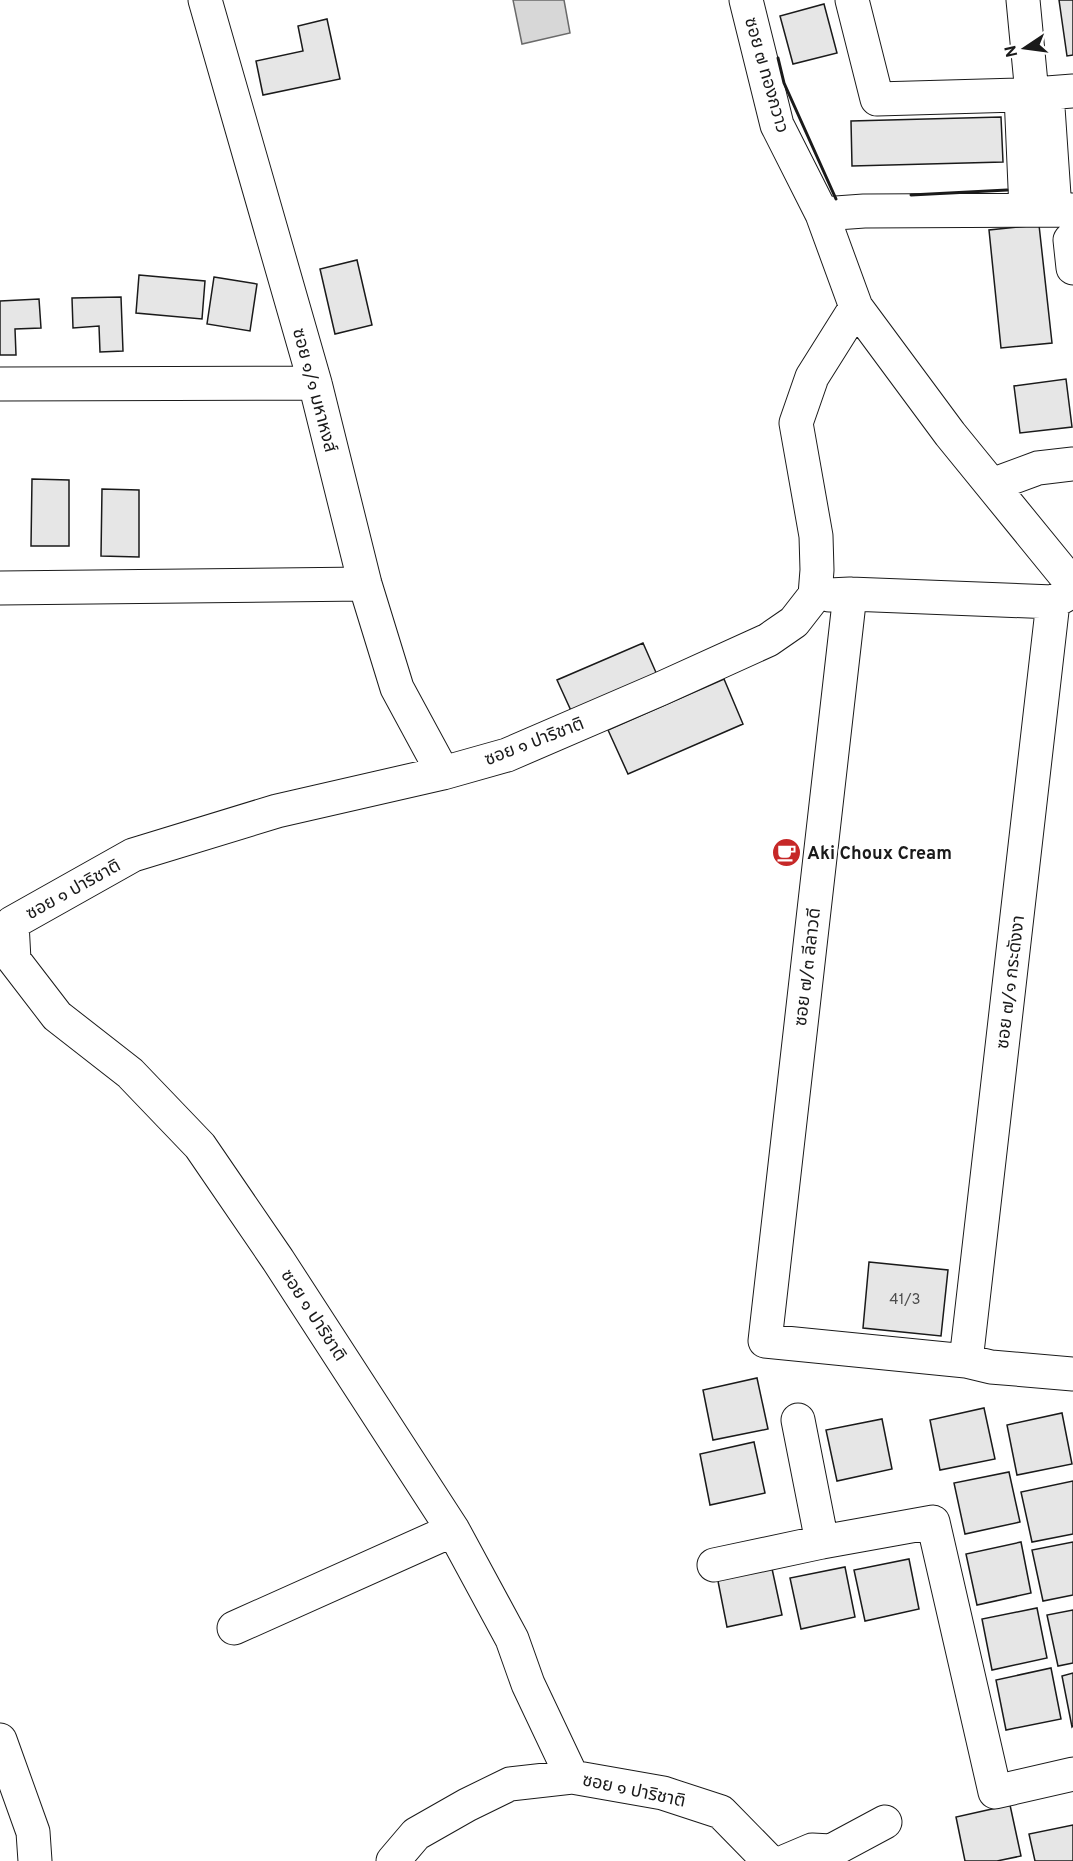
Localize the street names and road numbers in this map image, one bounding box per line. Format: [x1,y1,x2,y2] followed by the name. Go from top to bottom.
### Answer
[738,15,793,136] street label: ซอย ๗ ทองกวาว
[286,326,341,455] street label: ซอย ๑/๑ มหาหงส์
[481,713,588,772] street label: ซอย ๑ ปาริชาติ
[22,855,125,926] street label: ซอย ๑ ปาริชาติ
[790,907,827,1028] street label: ซอย ๗/๓ ลีลาวดี
[992,914,1031,1050] street label: ซอย ๗/๑ กระดังงา
[275,1266,351,1366] street label: ซอย ๑ ปาริชาติ
[580,1769,687,1814] street label: ซอย ๑ ปาริชาติ

